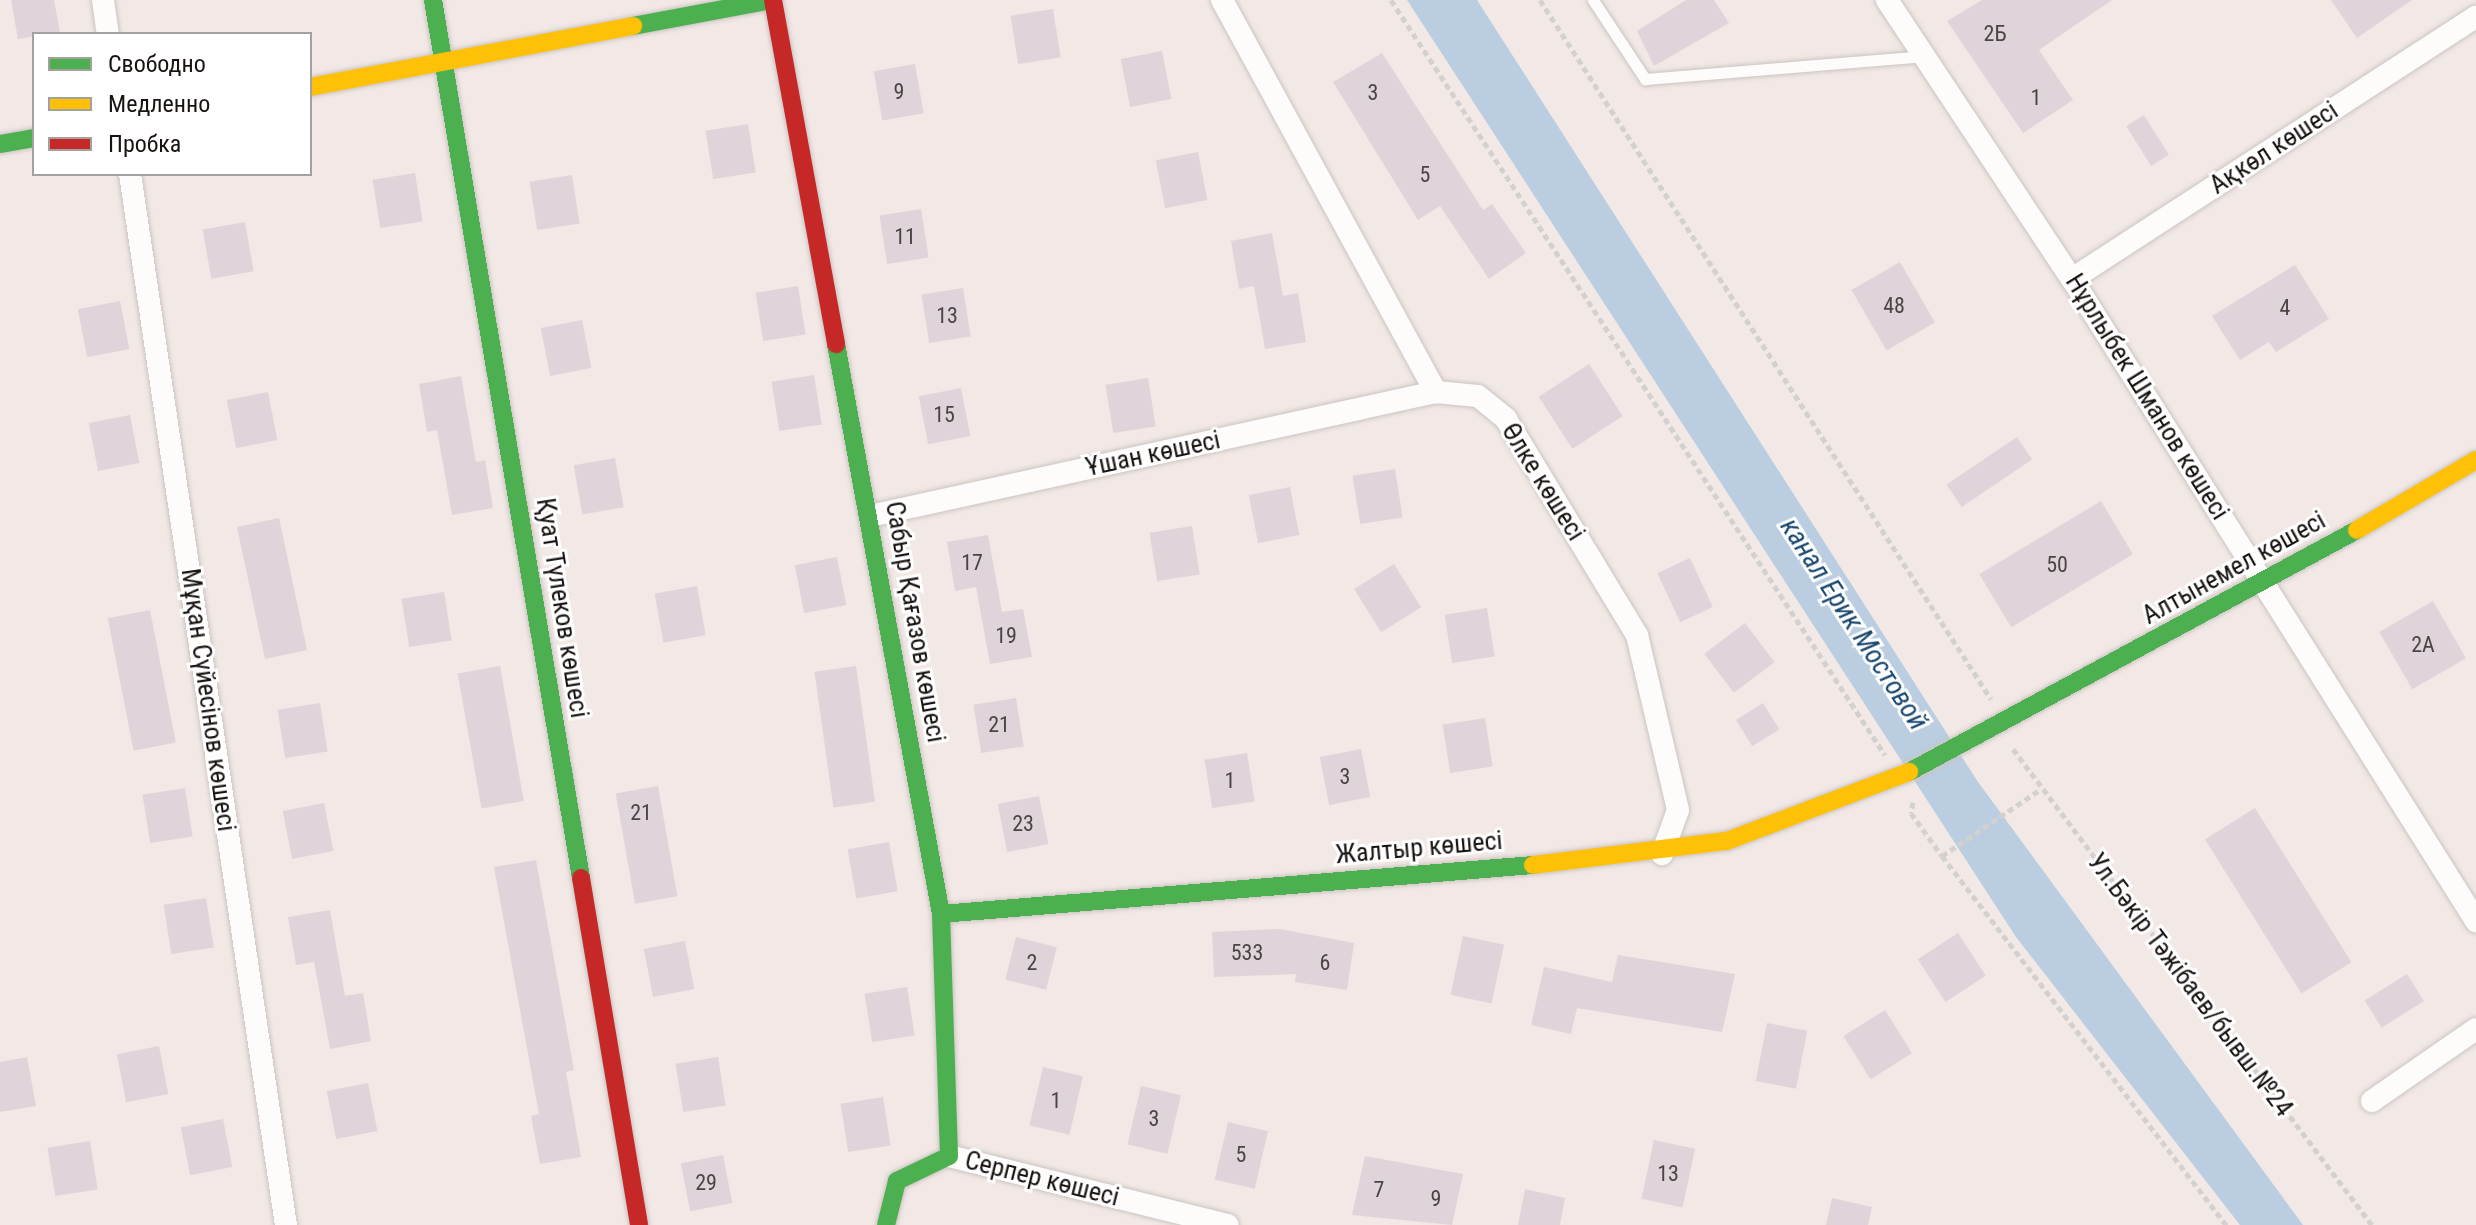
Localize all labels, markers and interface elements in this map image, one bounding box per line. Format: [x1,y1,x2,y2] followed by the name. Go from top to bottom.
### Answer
[1984,21,2006,47] house number: 2Б
[32,32,312,176] legend
[108,50,206,78] text: Свободно
[894,79,904,105] house number: 9
[1368,80,1378,106] house number: 3
[2031,85,2041,111] house number: 1
[108,90,210,118] text: Медленно
[2204,95,2344,201] street label: Ақкөл көшесі
[108,130,181,158] text: Пробка
[1420,162,1430,188] house number: 5
[894,224,916,250] house number: 11
[2059,268,2235,526] street label: Нұрлыбек Шманов көшесі
[1883,293,1905,319] house number: 48
[2280,295,2290,321] house number: 4
[936,303,958,329] house number: 13
[933,402,955,428] house number: 15
[1495,417,1591,547] street label: Өлке көшесі
[1083,425,1223,483] street label: Ұшан көшесі
[529,496,595,720] street label: Қуат Түлеков көшесі
[878,499,952,745] street label: Сабыр Қағазов көшесі
[2137,505,2331,631] street label: Алтынемел көшесі
[1773,512,1935,736] water label: канал Ерик Мостовой
[961,550,983,576] house number: 17
[2046,552,2068,578] house number: 50
[174,567,242,833] street label: Мұқан Сүйесінов көшесі
[995,623,1017,649] house number: 19
[2411,632,2435,658] house number: 2А
[988,712,1010,738] house number: 21
[1340,764,1350,790] house number: 3
[1225,768,1235,794] house number: 1
[630,800,652,826] house number: 21
[1012,811,1034,837] house number: 23
[1334,825,1504,871] street label: Жалтыр көшесі
[2081,847,2299,1123] street label: Ул.Бәкір Тәжібаев/бывш.№24
[1231,940,1263,966] house number: 533
[1027,950,1037,976] house number: 2
[1320,950,1330,976] house number: 6
[1051,1088,1061,1114] house number: 1
[1149,1106,1159,1132] house number: 3
[1236,1142,1246,1168] house number: 5
[962,1145,1122,1213] street label: Серпер көшесі
[1657,1161,1679,1187] house number: 13
[695,1170,717,1196] house number: 29
[1374,1177,1384,1203] house number: 7
[1431,1186,1441,1212] house number: 9

